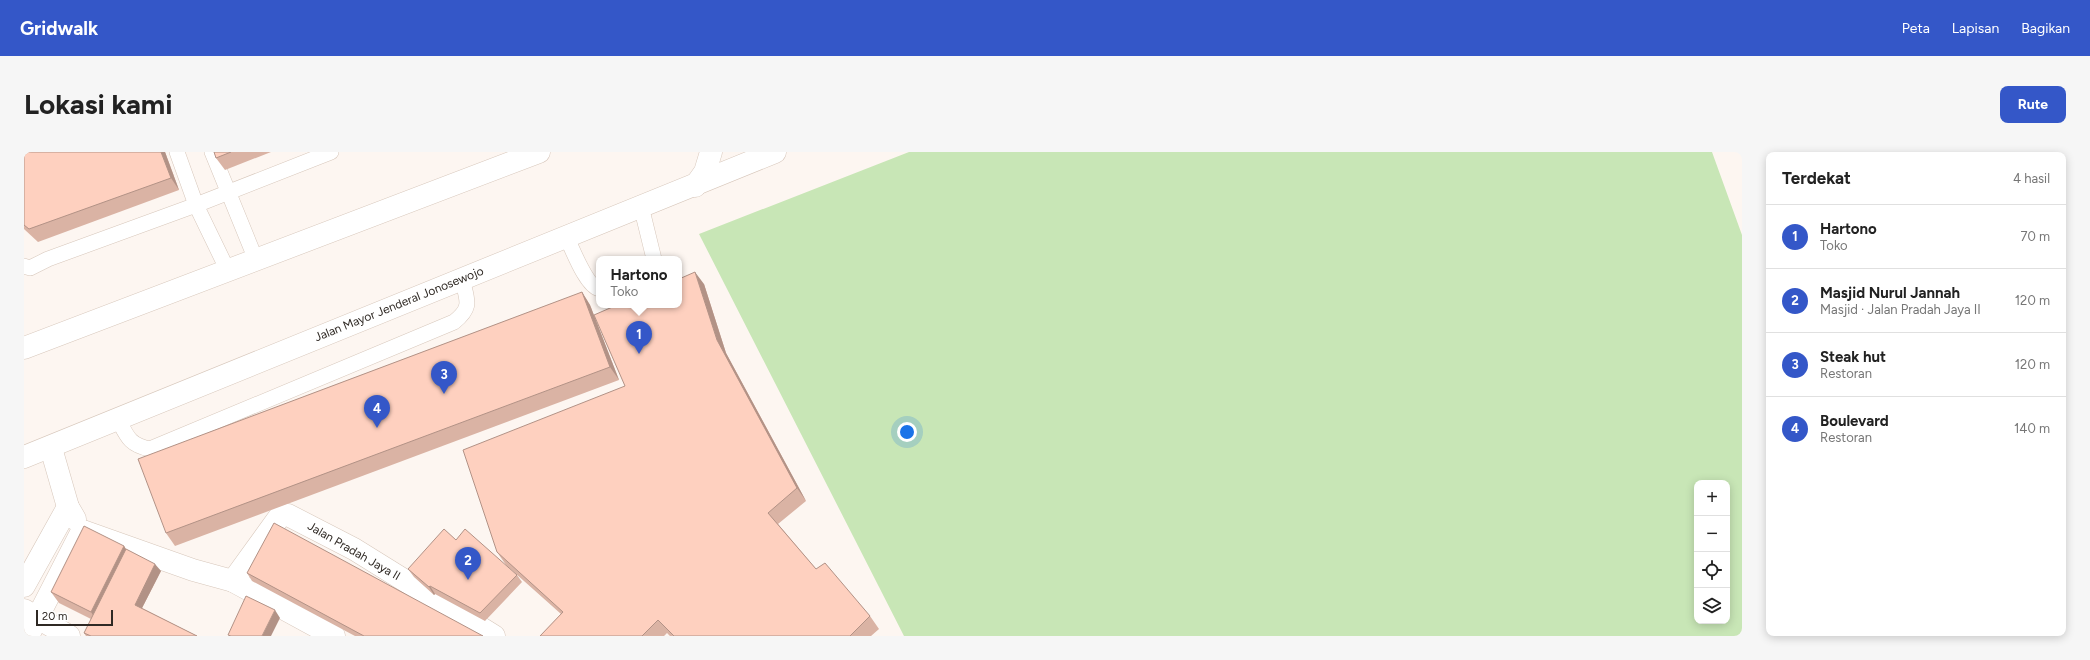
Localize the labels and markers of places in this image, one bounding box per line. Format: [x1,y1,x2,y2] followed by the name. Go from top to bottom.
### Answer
[626,321,652,354] pin: 1
[431,361,457,394] pin: 3
[364,395,390,428] pin: 4
[455,547,481,580] pin: 2

